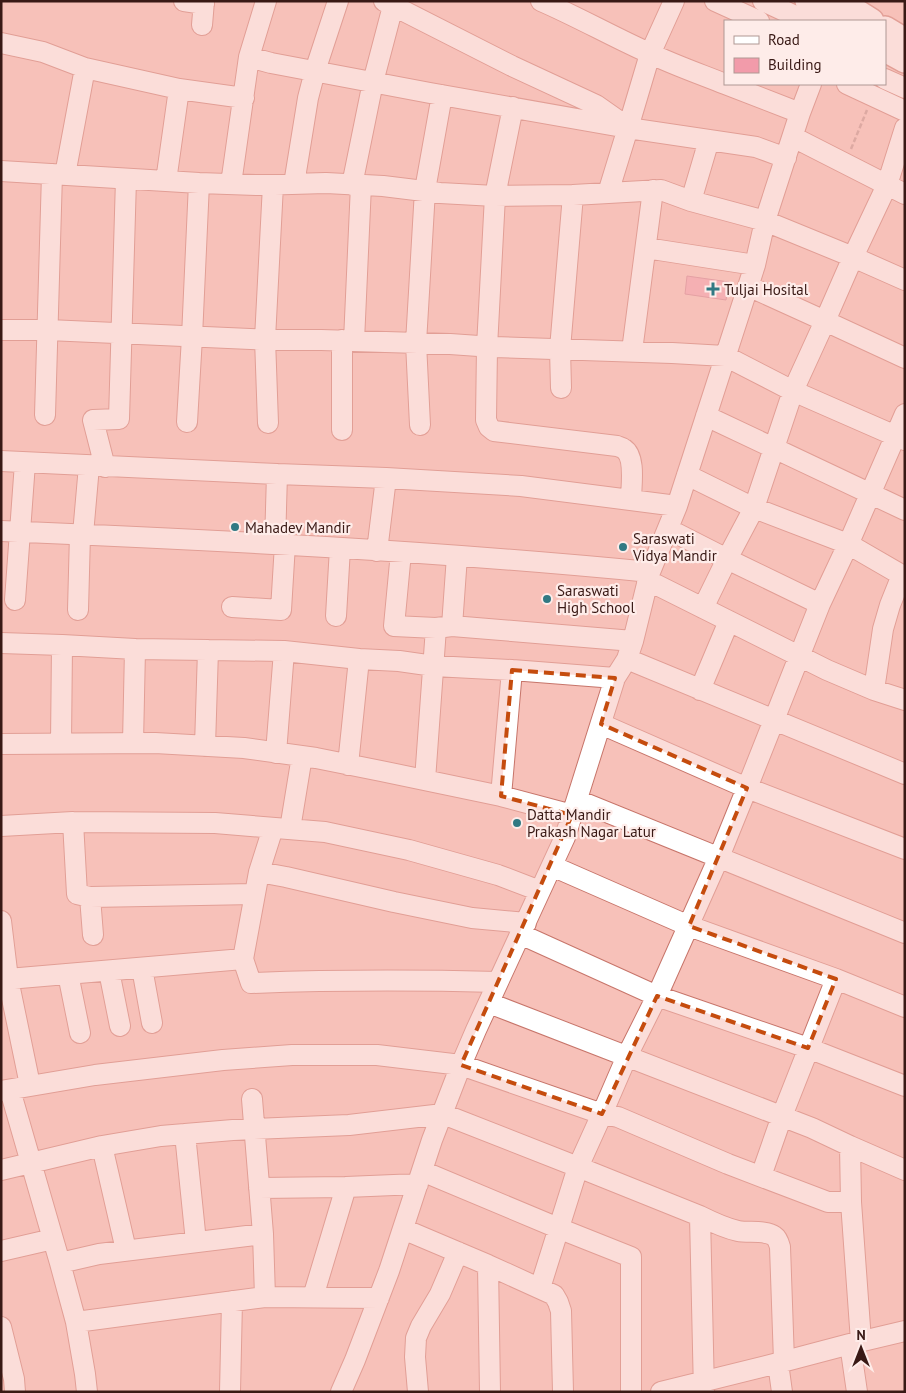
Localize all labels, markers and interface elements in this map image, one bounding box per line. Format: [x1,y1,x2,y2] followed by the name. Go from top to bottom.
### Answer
[724,20,886,85] legend
[768,30,800,49] text: Road
[768,55,822,74] text: Building
[724,280,809,299] place label: Tuljai Hosital
[706,282,720,296] marker: Tuljai Hosital
[245,518,351,537] place label: Mahadev Mandir
[229,521,241,533] marker: Mahadev Mandir
[632,529,717,565] place label: Saraswati Vidya Mandir
[617,541,629,553] marker: Saraswati Vidya Mandir
[557,581,635,617] place label: Saraswati High School
[541,593,553,605] marker: Saraswati High School
[527,805,656,841] place label: Datta Mandir Prakash Nagar Latur
[511,817,523,829] marker: Datta Mandir Prakash Nagar Latur
[836,1323,886,1373] north arrow
[856,1326,866,1344] text: N

